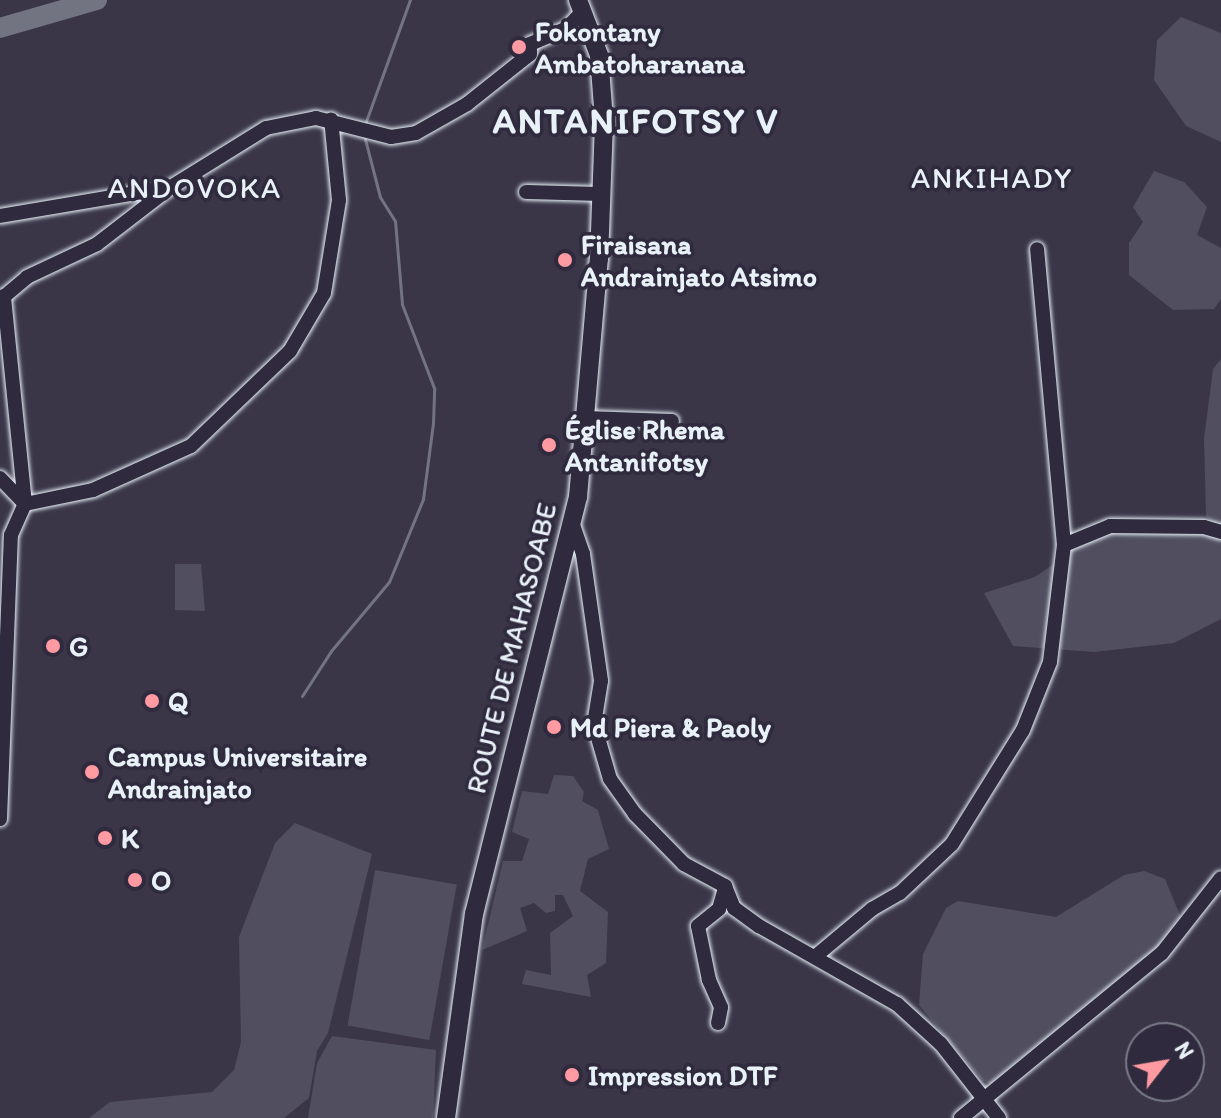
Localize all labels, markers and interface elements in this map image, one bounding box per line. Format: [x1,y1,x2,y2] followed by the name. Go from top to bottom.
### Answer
[535,14,745,80] place label: Fokontany Ambatoharanana
[510,38,528,56] marker: Fokontany Ambatoharanana
[492,99,780,143] district label: ANTANIFOTSY V
[913,160,1071,196] district label: ANKIHADY
[108,170,282,206] district label: ANDOVOKA
[581,227,817,293] place label: Firaisana Andrainjato Atsimo
[556,251,574,269] marker: Firaisana Andrainjato Atsimo
[565,412,724,478] place label: Église Rhema Antanifotsy
[540,436,558,454] marker: Église Rhema Antanifotsy
[459,499,563,797] street label: ROUTE DE MAHASOABE
[69,629,88,663] place label: G
[44,637,62,655] marker: G
[168,684,188,718] place label: Q
[143,692,161,710] marker: Q
[570,710,772,744] place label: Md Piera & Paoly
[545,718,563,736] marker: Md Piera & Paoly
[108,739,367,805] place label: Campus Universitaire Andrainjato
[83,763,101,781] marker: Campus Universitaire Andrainjato
[121,821,139,855] place label: K
[96,829,114,847] marker: K
[151,863,171,897] place label: O
[126,871,144,889] marker: O
[1125,1022,1205,1102] north arrow
[1169,1037,1200,1064] text: N
[588,1058,777,1092] place label: Impression DTF
[563,1066,581,1084] marker: Impression DTF

